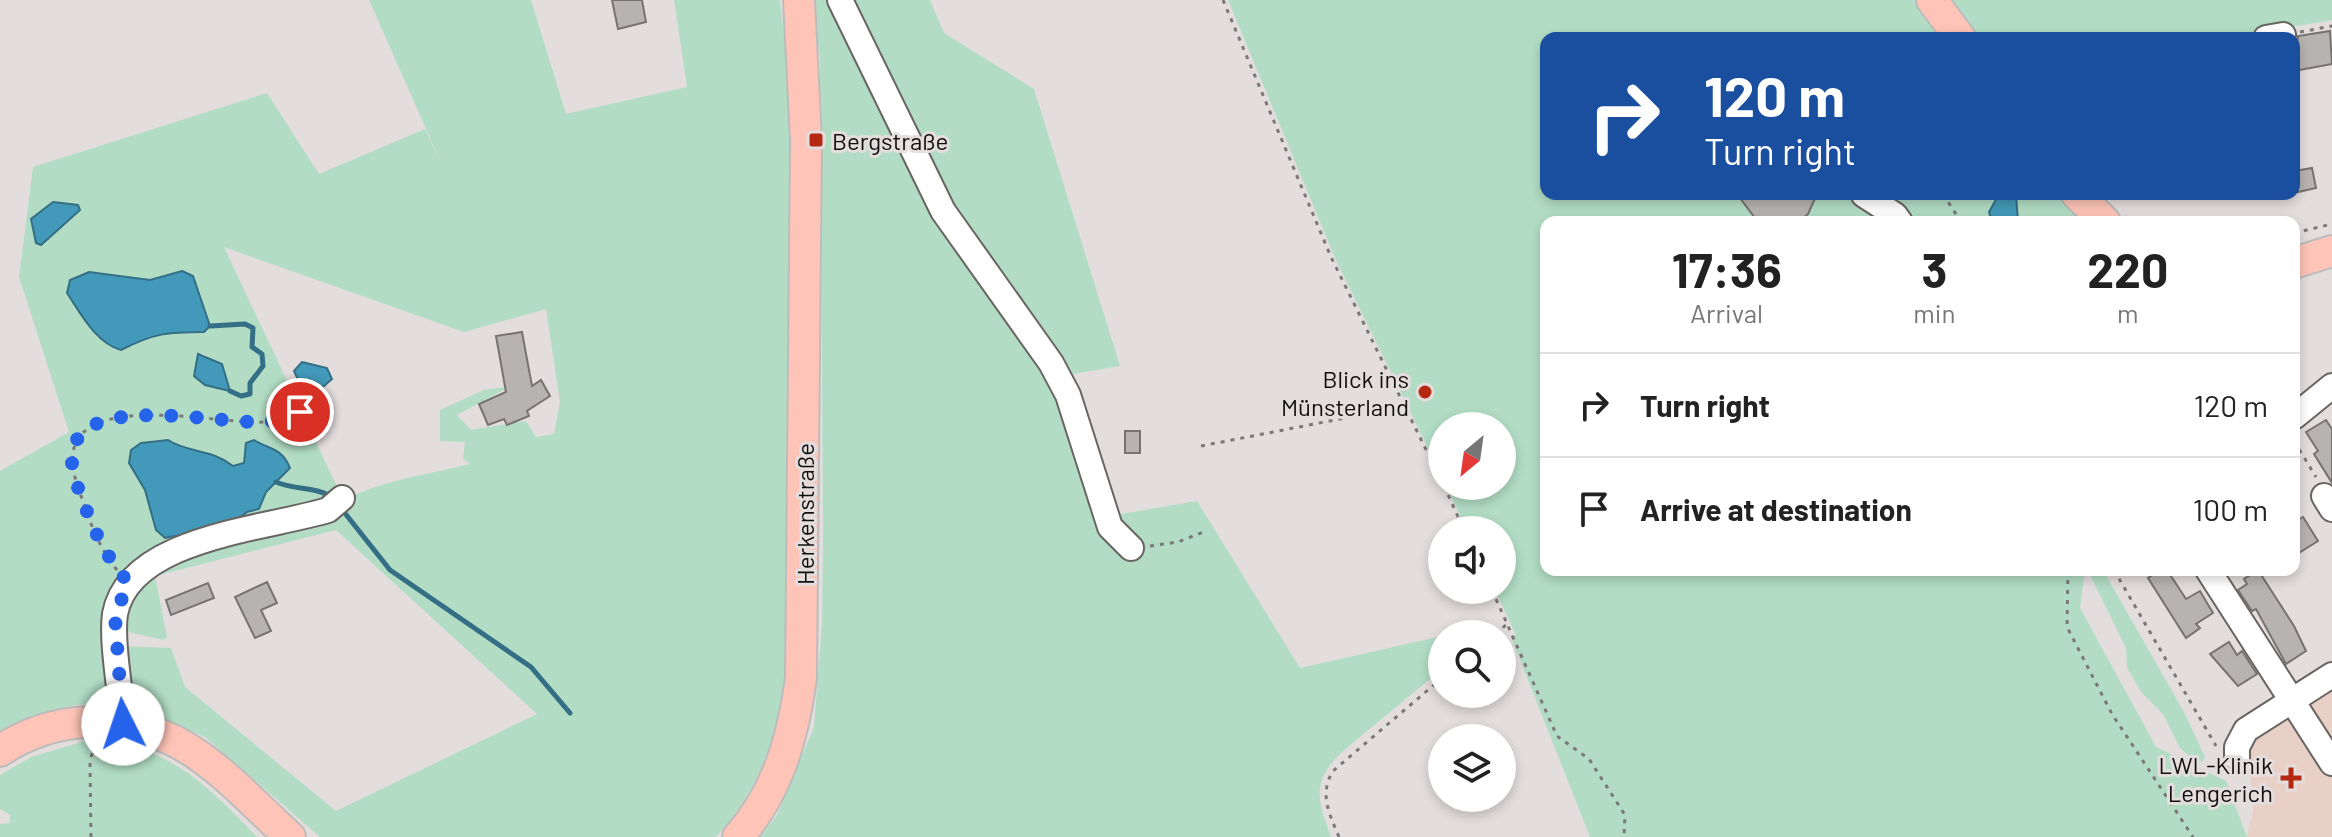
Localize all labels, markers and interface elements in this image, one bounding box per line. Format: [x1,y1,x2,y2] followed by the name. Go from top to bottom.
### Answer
[1704,61,1845,128] text: 120 m
[1572,64,1676,168] icon: right
[832,126,948,155] place label: Bergstraße
[1704,129,1856,172] text: Turn right
[807,131,825,149] marker: Bergstraße
[1672,240,1782,298] text: 17:36
[1921,240,1947,298] text: 3
[2087,240,2168,298] text: 220
[1690,297,1763,328] text: Arrival
[1913,297,1956,328] text: min
[2117,297,2139,328] text: m
[1281,364,1409,421] place label: Blick ins Münsterland
[266,378,334,446] pin
[1416,383,1434,401] marker: Blick ins Münsterland
[1572,383,1616,427] icon: right
[1640,387,1770,423] text: Turn right
[2194,387,2268,423] text: 120 m
[278,390,322,434] icon: arrive
[1428,412,1516,500] north arrow
[1428,412,1516,812] map controls
[790,443,819,585] street label: Herkenstraße
[1572,487,1616,531] icon: arrive
[1640,491,1912,527] text: Arrive at destination
[2193,491,2268,527] text: 100 m
[1428,516,1516,604] button: sound
[1428,620,1516,708] button: search
[81,682,165,766] position arrow
[1428,724,1516,812] button: layers
[2159,750,2273,807] place label: LWL-Klinik Lengerich
[2280,767,2302,789] marker: LWL-Klinik Lengerich

